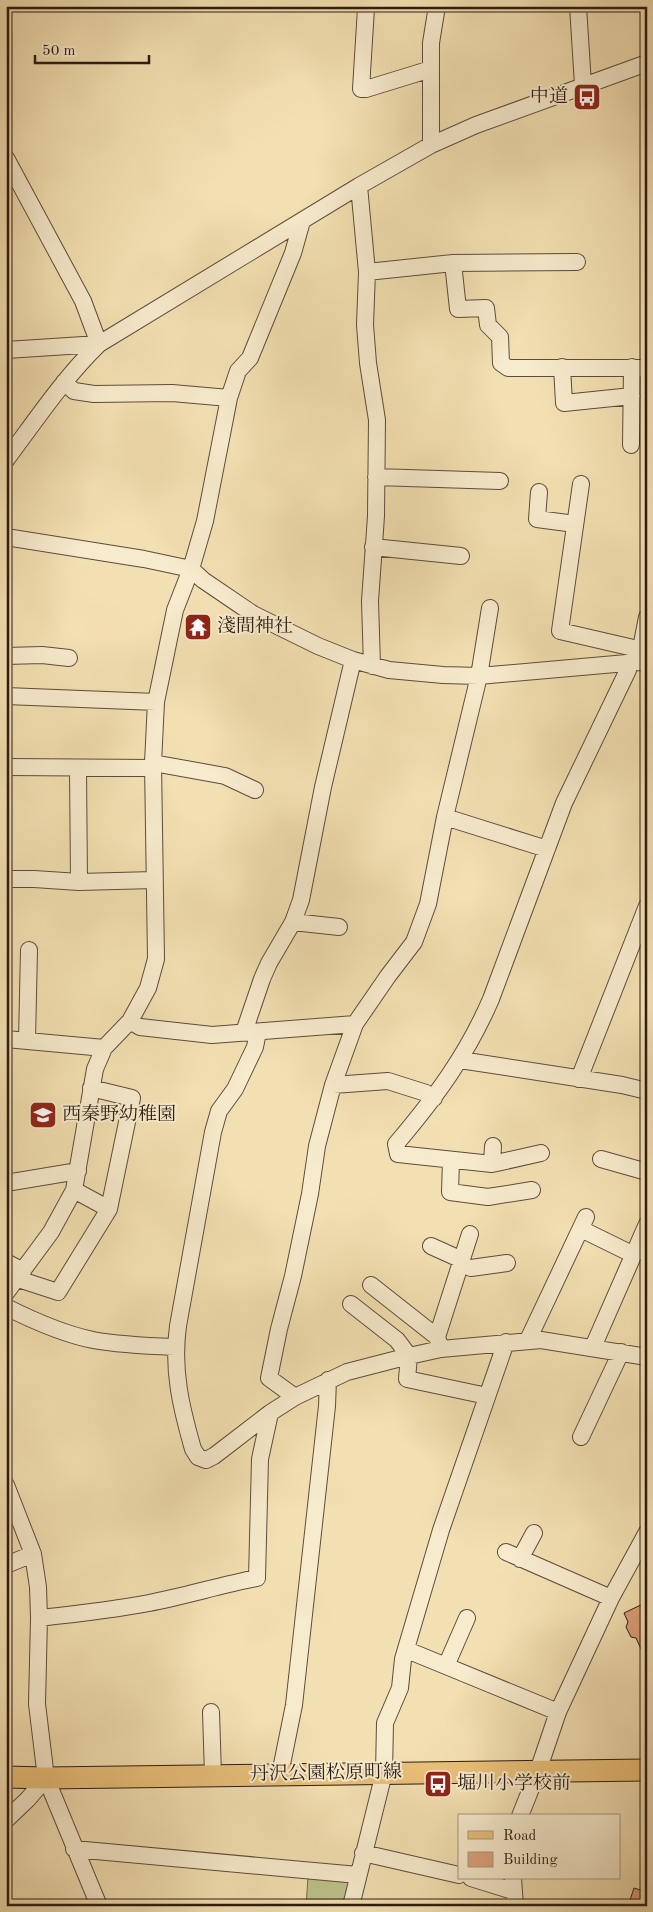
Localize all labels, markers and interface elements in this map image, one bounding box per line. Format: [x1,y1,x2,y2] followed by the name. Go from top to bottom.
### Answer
[35,32,149,64] scale bar
[42,44,76,59] text: 50 m
[572,82,602,112] bus stop icon: 中道
[530,86,568,107] place label: 中道
[183,612,213,642] temple icon: 淺間神社
[217,615,293,637] place label: 淺間神社
[28,1100,58,1130] school or university icon: 西秦野幼稚園
[62,1103,176,1125] place label: 西秦野幼稚園
[250,1761,402,1785] street label: 丹沢公園松原町線
[423,1769,453,1799] bus stop icon: 堀川小学校前
[457,1773,571,1794] place label: 堀川小学校前
[458,1814,620,1880] legend
[503,1829,537,1844] text: Road
[503,1853,558,1868] text: Building

